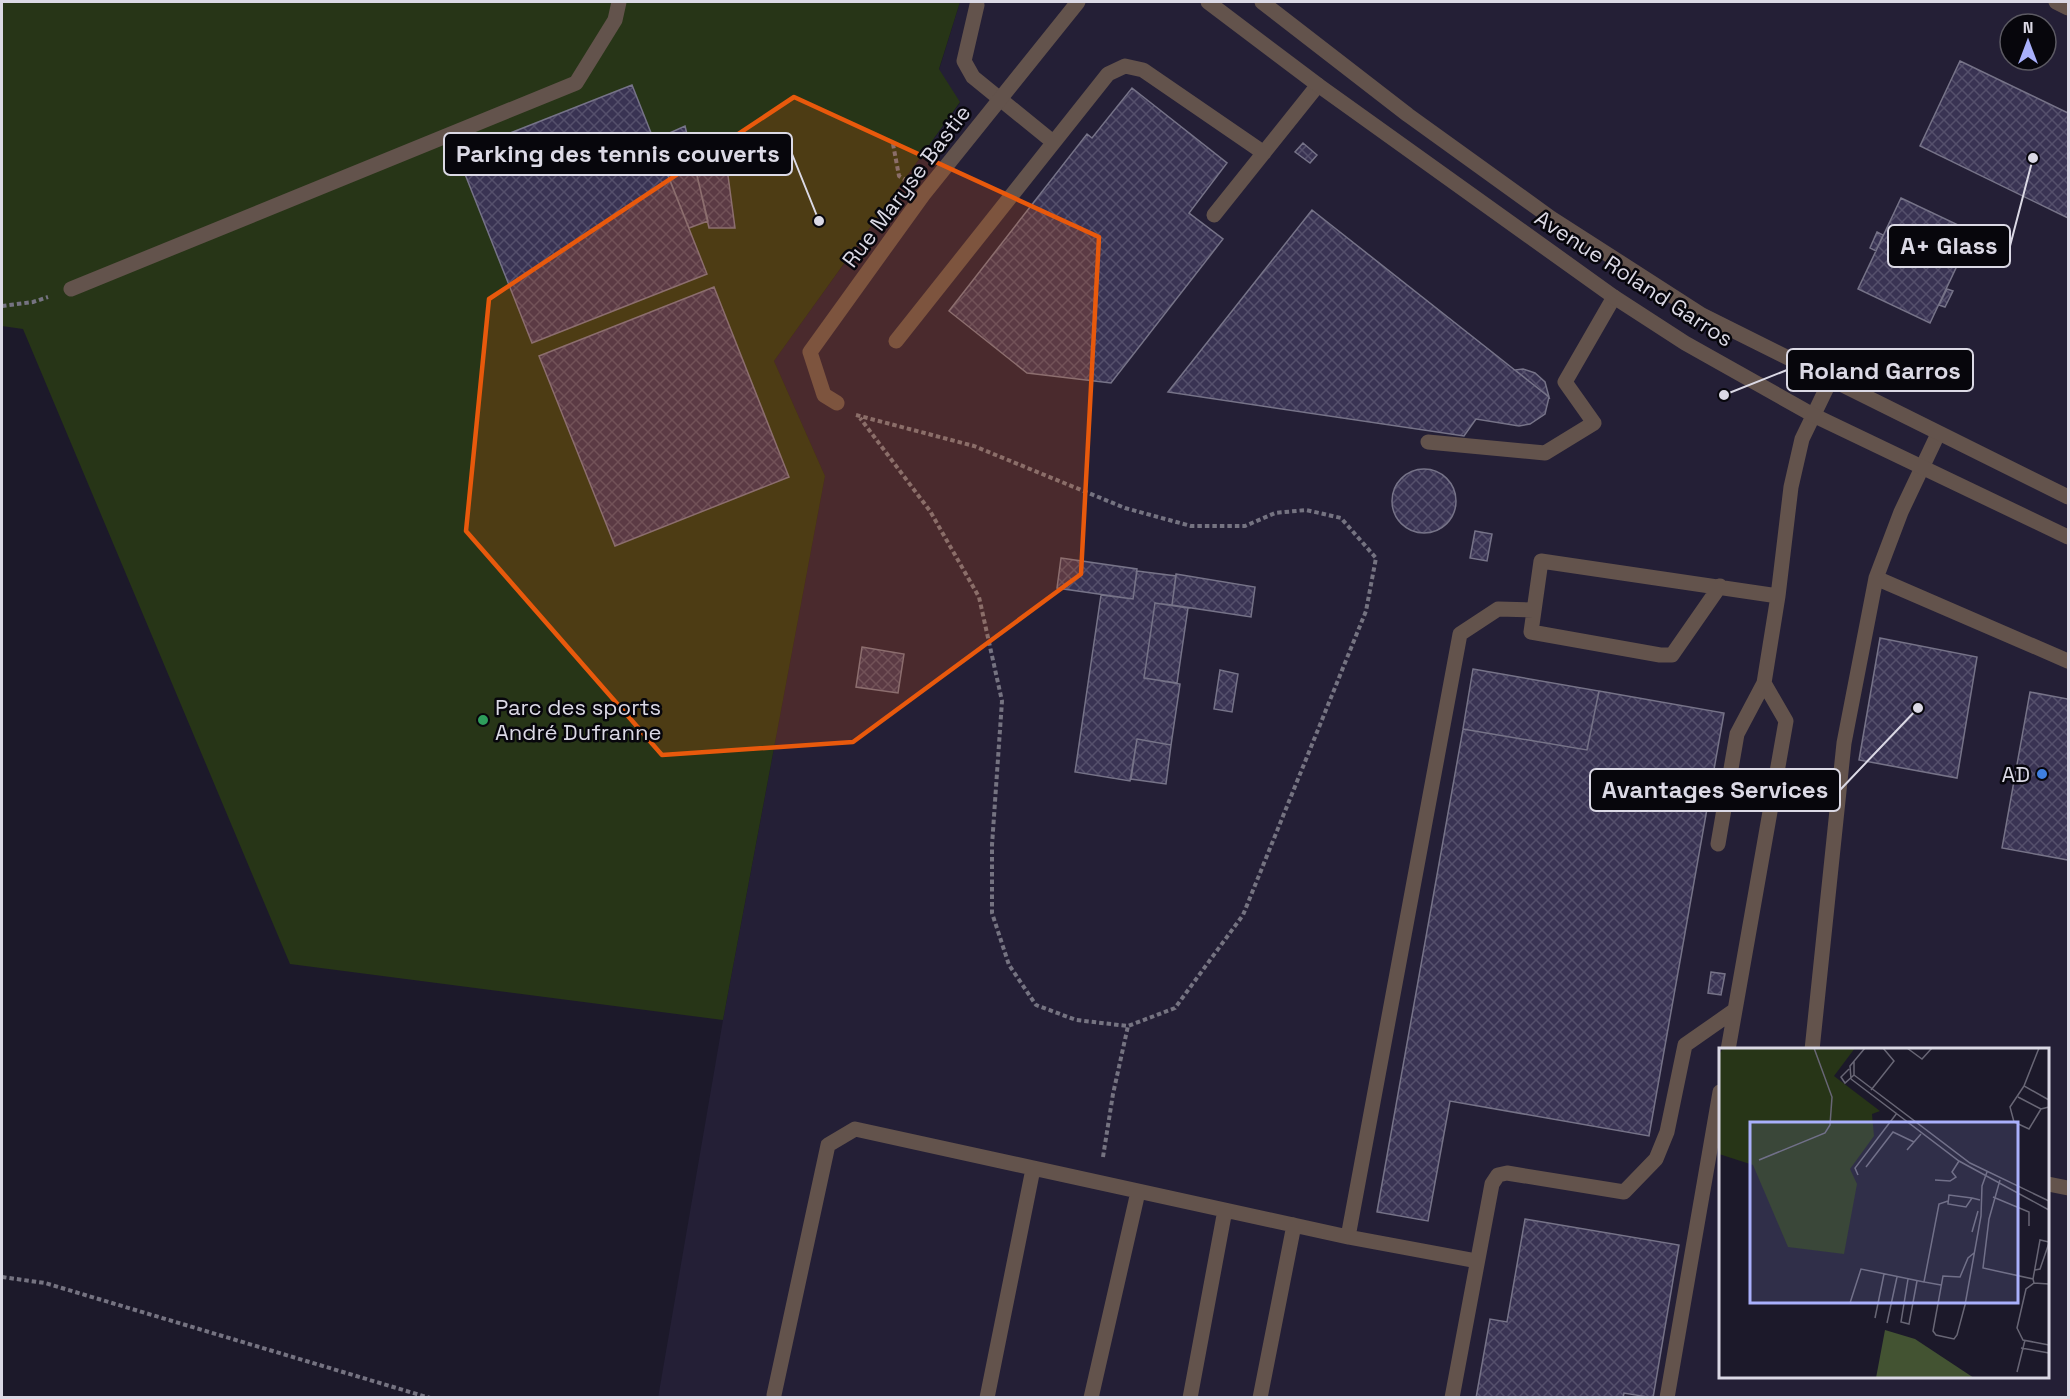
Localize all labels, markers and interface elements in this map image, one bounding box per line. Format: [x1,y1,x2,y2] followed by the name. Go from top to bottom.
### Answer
[1998,12,2058,72] north arrow
[2023,17,2033,38] text: N
[836,99,976,273] street label: Rue Maryse Bastie
[444,133,792,175] callout: Parking des tennis couverts
[456,138,780,169] text: Parking des tennis couverts
[1530,203,1738,353] street label: Avenue Roland Garros
[1888,225,2010,267] callout: A+ Glass
[1900,230,1998,261] text: A+ Glass
[1787,349,1973,391] callout: Roland Garros
[1799,355,1961,386] text: Roland Garros
[495,693,661,746] place label: Parc des sports André Dufranne
[476,713,490,727] marker: Parc des sports André Dufranne
[2002,760,2030,788] place label: AD
[2035,767,2049,781] marker: AD
[1590,769,1840,811] callout: Avantages Services
[1602,774,1828,805] text: Avantages Services
[1719,1048,2049,1378] inset map

